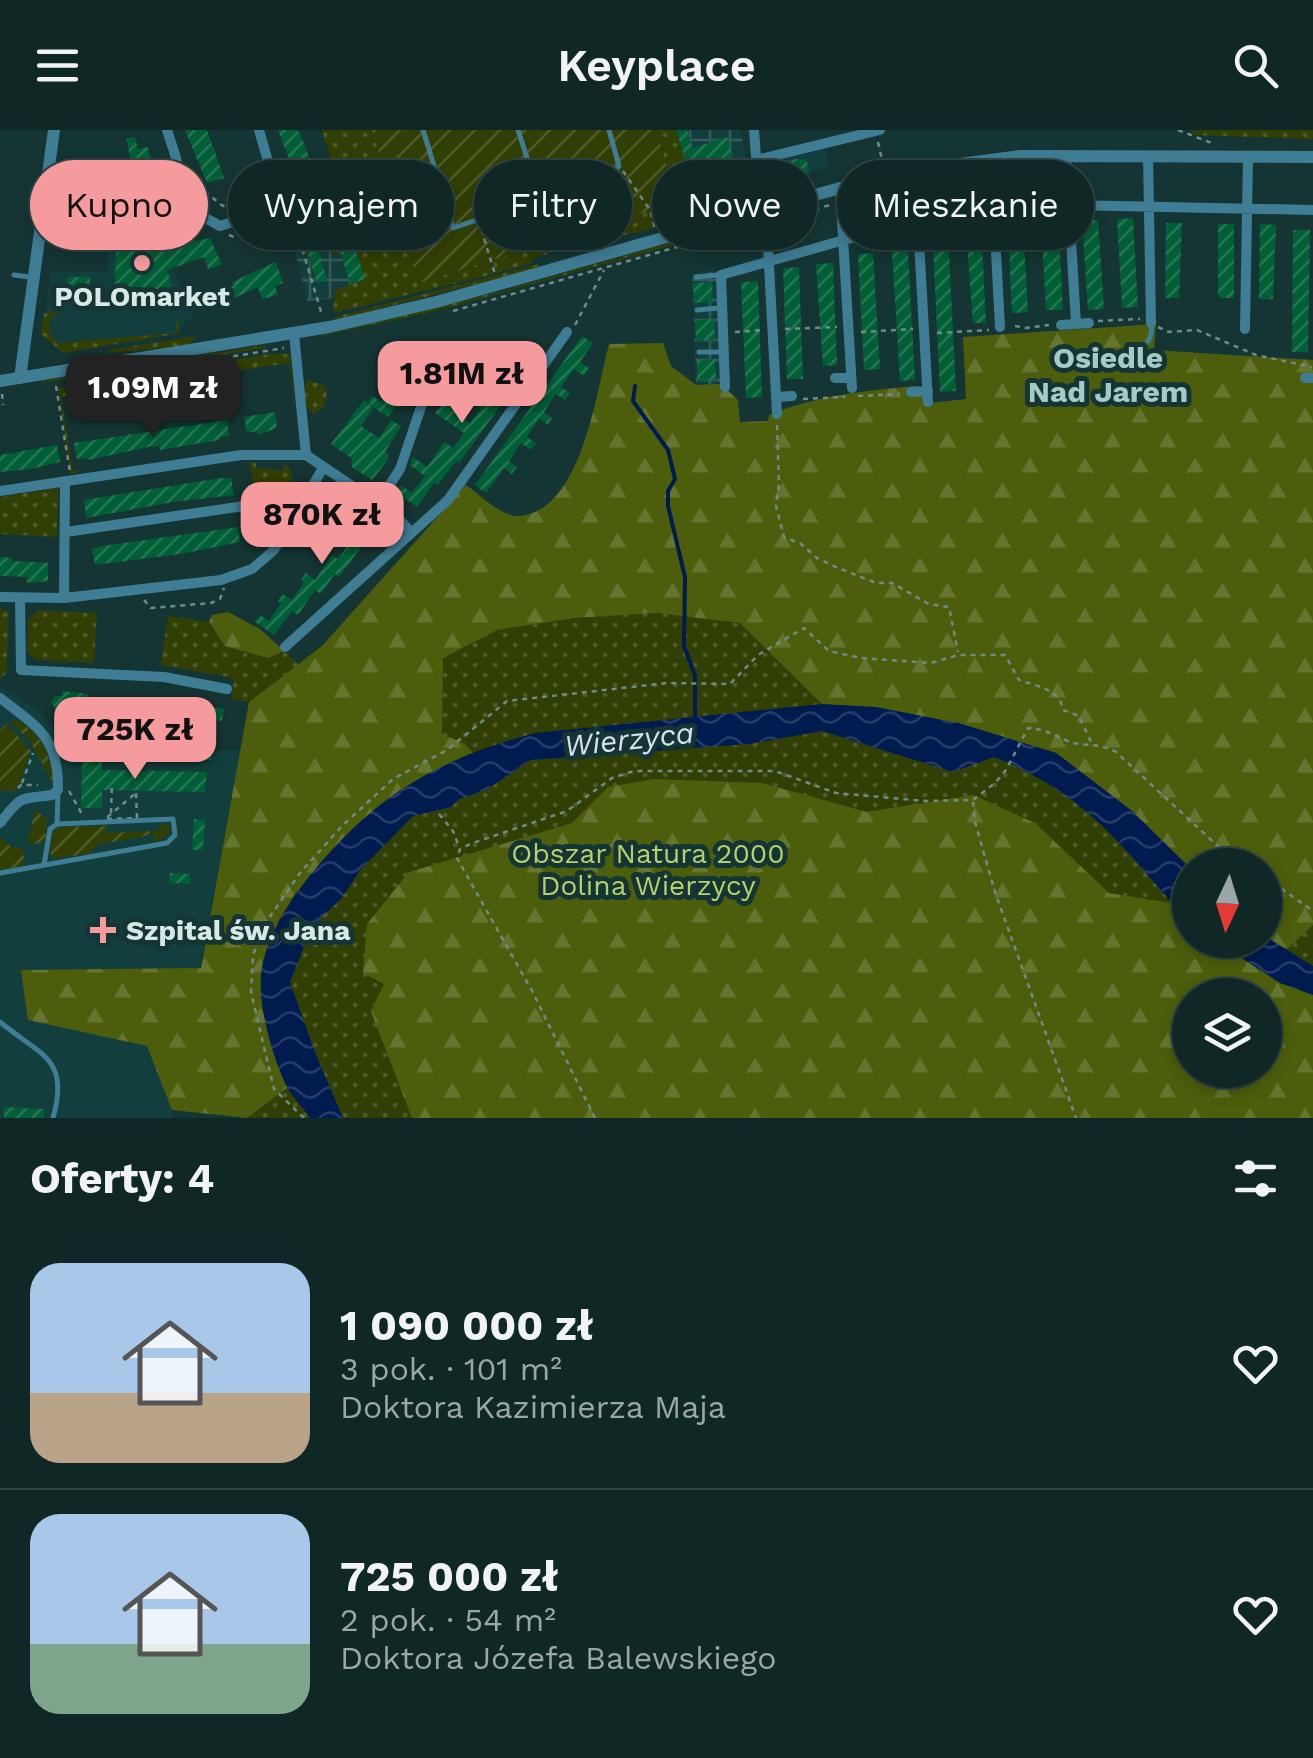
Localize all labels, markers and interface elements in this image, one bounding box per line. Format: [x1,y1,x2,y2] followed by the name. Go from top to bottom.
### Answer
[30,38,85,93] icon: menu
[1228,38,1283,93] icon: search
[557,39,756,92] text: Keyplace
[30,160,208,250] chip: Kupno
[228,160,454,250] chip: Wynajem
[474,160,632,250] chip: Filtry
[652,160,817,250] chip: Nowe
[837,160,1094,250] chip: Mieszkanie
[131,252,153,274] marker: POLOmarket
[54,280,230,313] place label: POLOmarket
[1028,340,1188,409] district label: Osiedle Nad Jarem
[359,341,565,426] pin: 1.81M zł
[400,354,524,392] text: 1.81M zł
[50,355,256,440] pin: 1.09M zł
[88,368,218,406] text: 1.09M zł
[230,482,414,567] pin: 870K zł
[263,495,381,533] text: 870K zł
[43,697,227,782] pin: 725K zł
[76,710,194,748] text: 725K zł
[562,715,696,763] water label: Wierzyca
[511,837,785,902] park label: Obszar Natura 2000 Dolina Wierzycy
[1172,848,1282,958] north arrow
[1172,848,1282,1088] map controls
[126,914,351,947] place label: Szpital św. Jana
[90,917,116,943] marker: Szpital św. Jana
[1172,978,1282,1088] button: layers
[1228,1151,1283,1206] icon: filters
[30,1154,214,1203] text: Oferty: 4
[340,1301,594,1350] text: 1 090 000 zł
[110,1303,230,1423] icon: home
[1228,1336,1283,1391] icon: heart
[340,1350,562,1388] text: 3 pok. · 101 m²
[340,1388,726,1426] text: Doktora Kazimierza Maja
[340,1552,559,1601] text: 725 000 zł
[110,1554,230,1674] icon: home
[1228,1587,1283,1642] icon: heart
[340,1601,556,1639] text: 2 pok. · 54 m²
[340,1639,776,1677] text: Doktora Józefa Balewskiego

